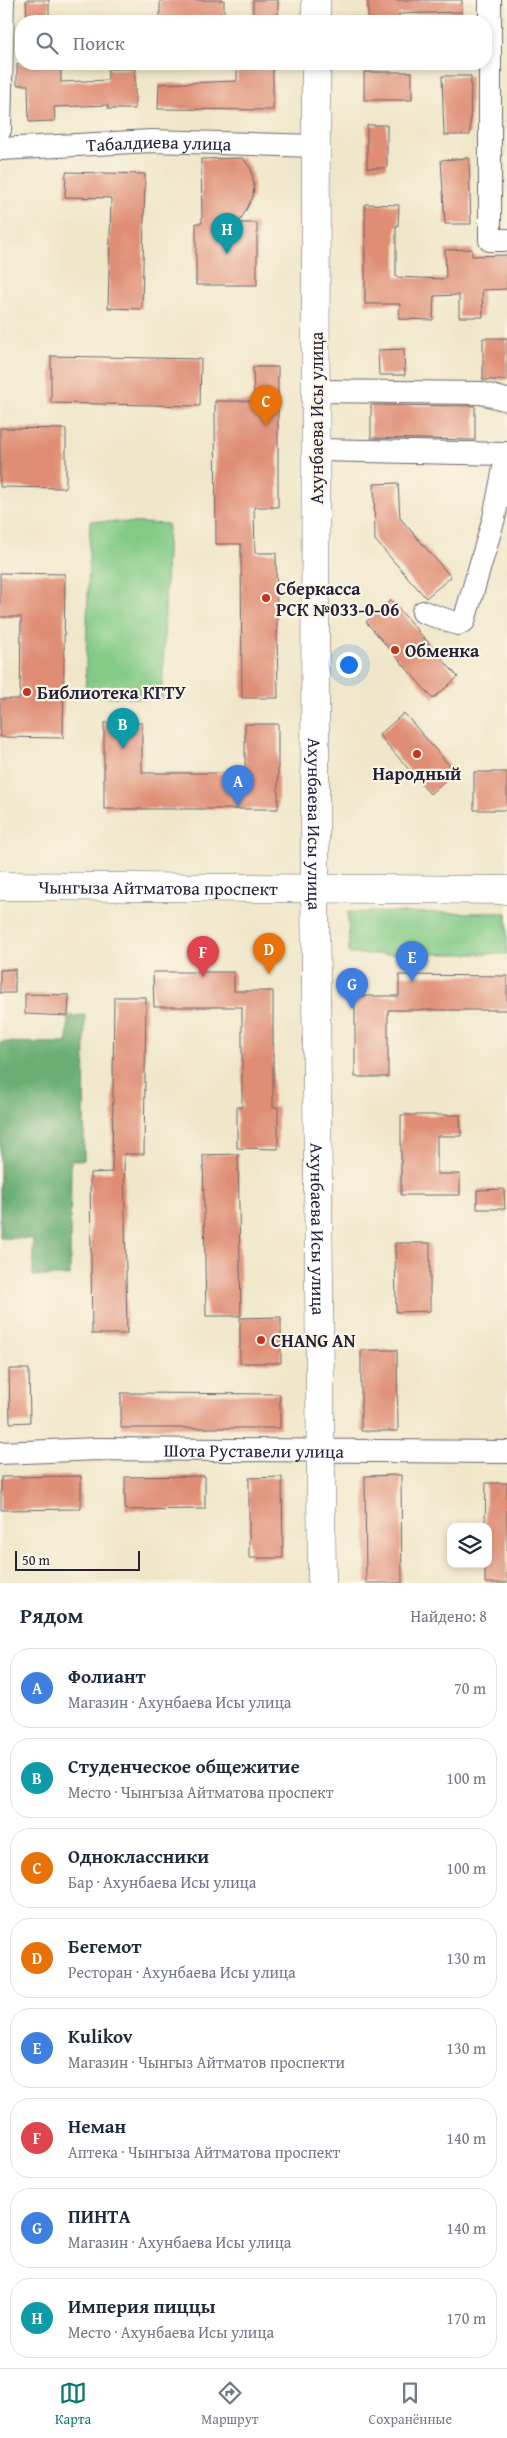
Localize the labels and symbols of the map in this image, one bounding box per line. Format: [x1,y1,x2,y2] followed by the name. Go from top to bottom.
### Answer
[86,127,232,158] street label: Табалдиева улица
[211,213,243,254] pin: H
[303,331,330,504] street label: Ахунбаева Исы улица
[250,385,282,426] pin: C
[276,575,399,623] place label: Сберкасса РСК №033-0-06
[260,592,272,604] marker: Сберкасса РСК №033-0-06
[405,637,480,664] place label: Обменка
[389,644,401,656] marker: Обменка
[336,652,362,678] your location
[37,679,187,706] place label: Библиотека КГТУ
[21,686,33,698] marker: Библиотека КГТУ
[107,708,139,749] pin: B
[301,738,329,911] street label: Ахунбаева Исы улица
[411,748,423,760] marker: Народный
[373,760,461,787] place label: Народный
[222,765,254,806] pin: A
[38,873,278,902] street label: Чынгыза Айтматова проспект
[253,933,285,974] pin: D
[187,936,219,977] pin: F
[396,941,428,982] pin: E
[336,968,368,1009] pin: G
[304,1143,333,1316] street label: Ахунбаева Исы улица
[271,1327,356,1354] place label: CHANG AN
[255,1334,267,1346] marker: CHANG AN
[164,1436,344,1464] street label: Шота Руставели улица
[15,1548,140,1571] scale bar

